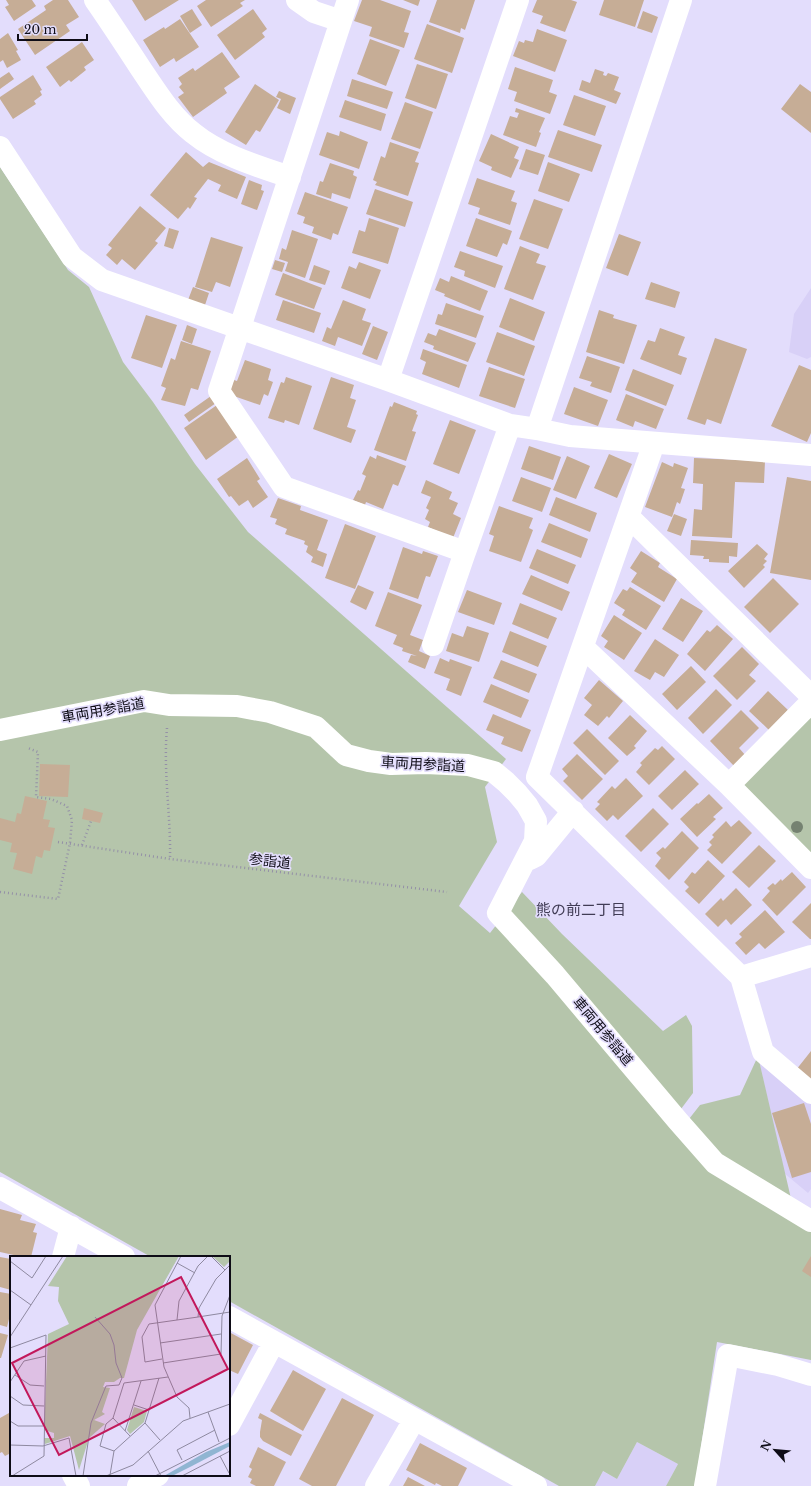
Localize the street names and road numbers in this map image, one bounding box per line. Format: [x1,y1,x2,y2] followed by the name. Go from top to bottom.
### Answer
[60,694,146,726] street label: 車両用参詣道
[381,753,465,775] street label: 車両用参詣道
[248,850,292,872] street label: 参詣道
[569,993,637,1069] street label: 車両用参詣道

